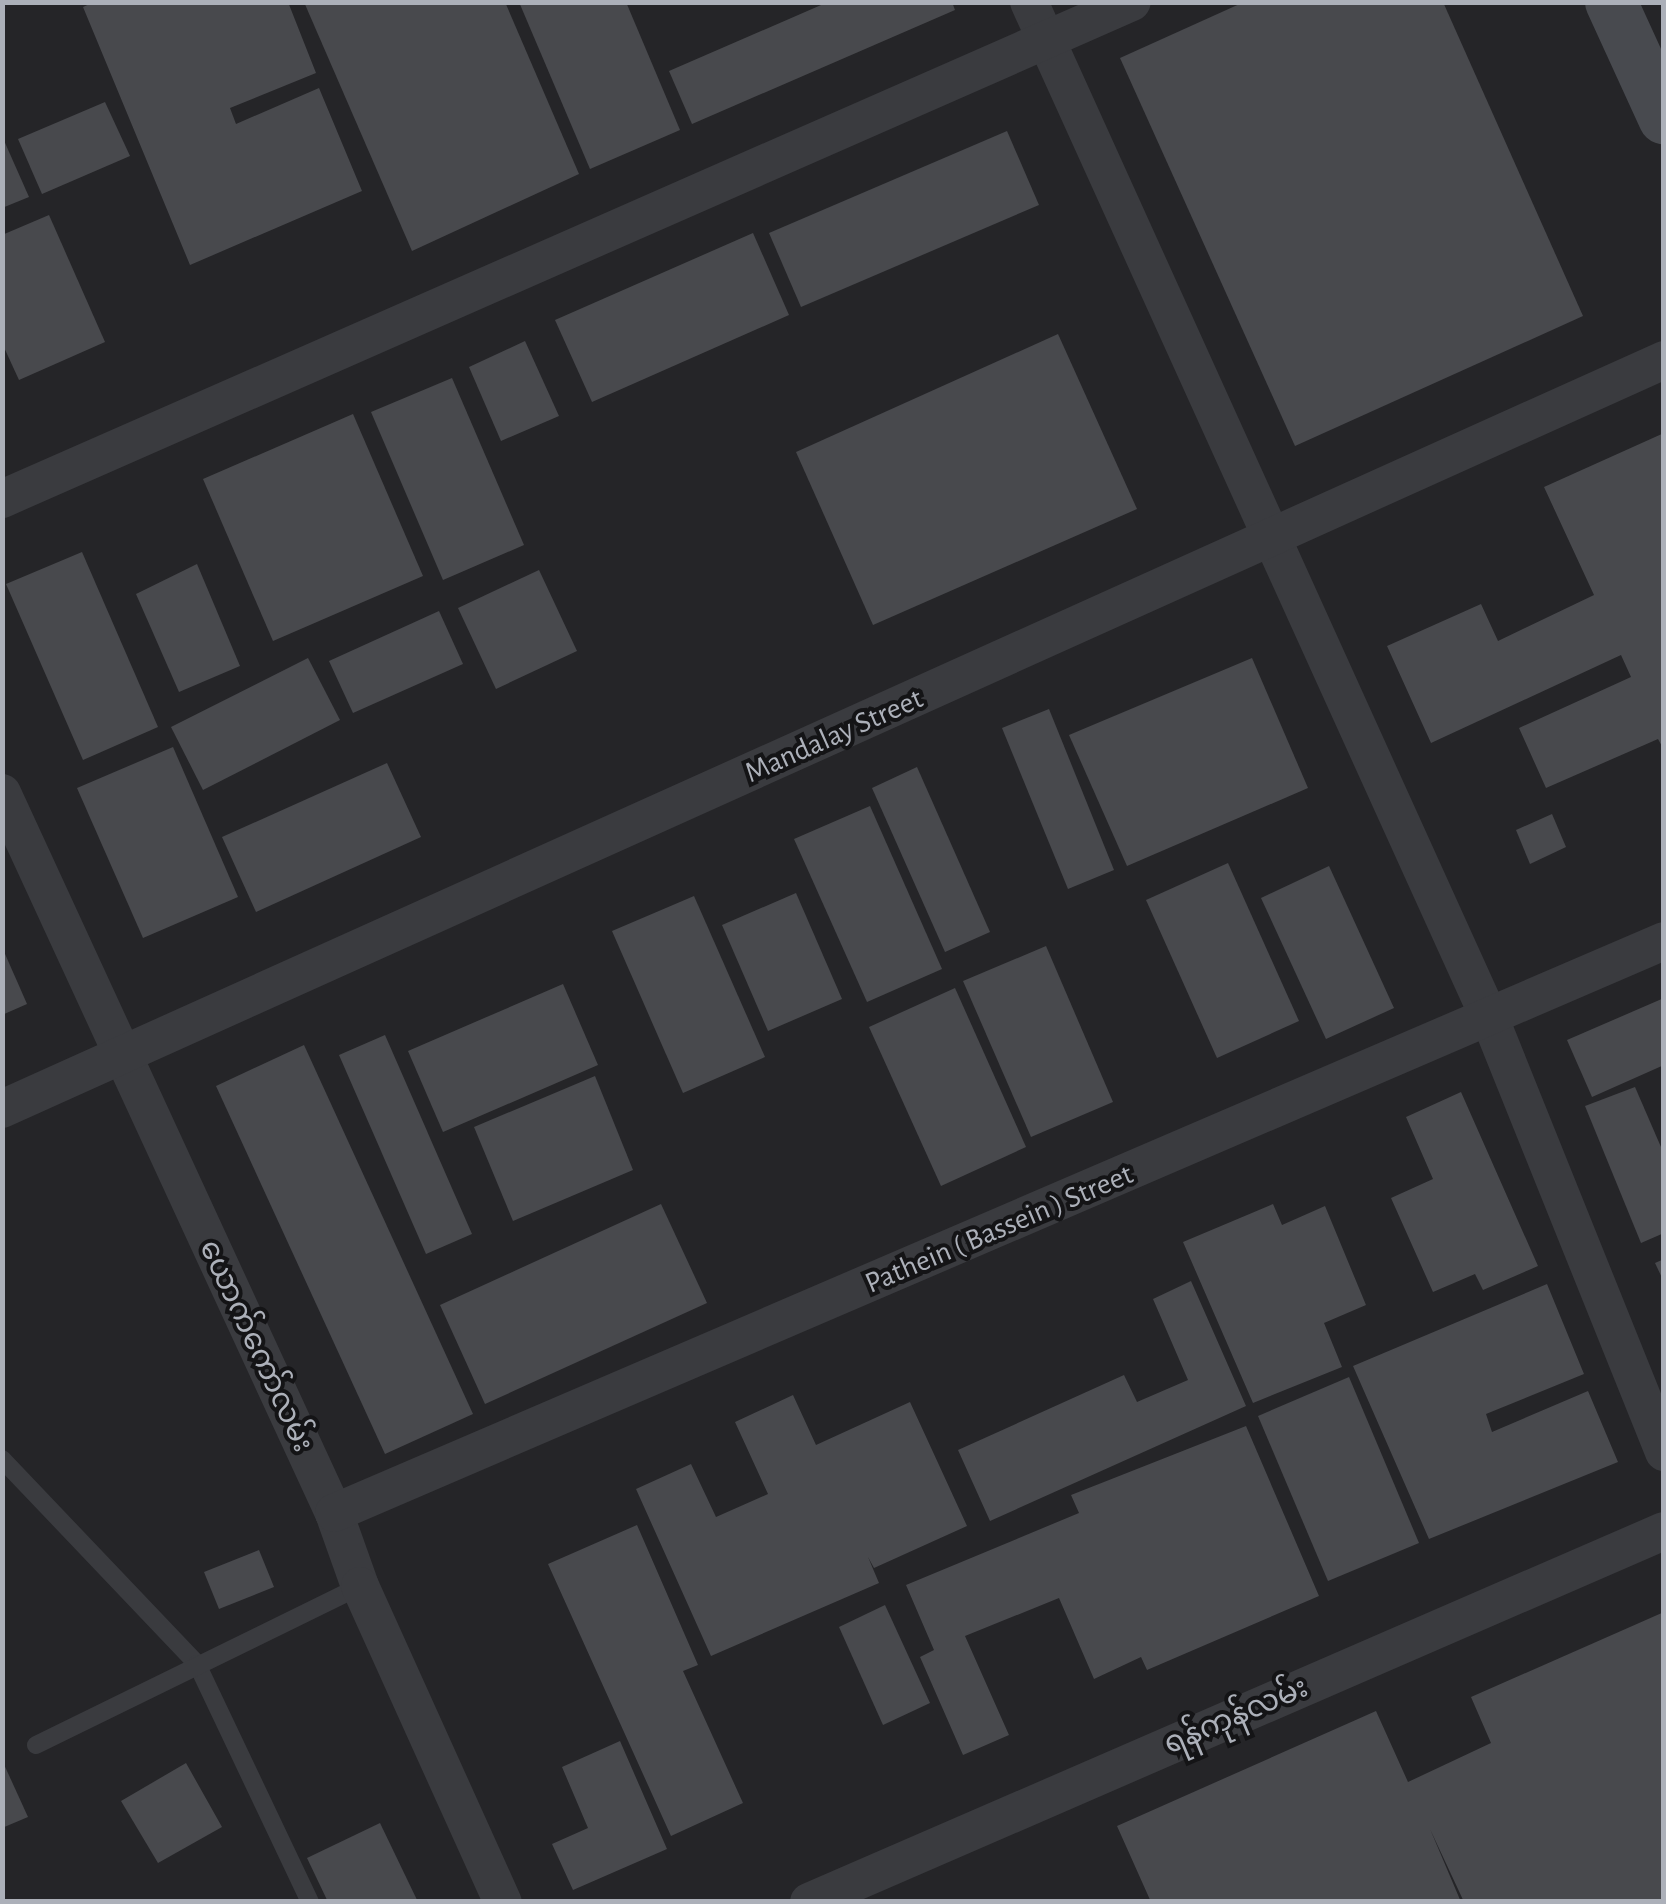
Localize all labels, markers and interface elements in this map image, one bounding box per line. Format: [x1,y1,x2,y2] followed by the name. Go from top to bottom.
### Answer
[739,681,929,791] street label: Mandalay Street
[860,1156,1138,1302] street label: Pathein ( Bassein ) Street
[191,1234,321,1458] street label: ယောက်ကော်လမ်း
[1159,1670,1313,1762] street label: ရန်ကုန်လမ်း

